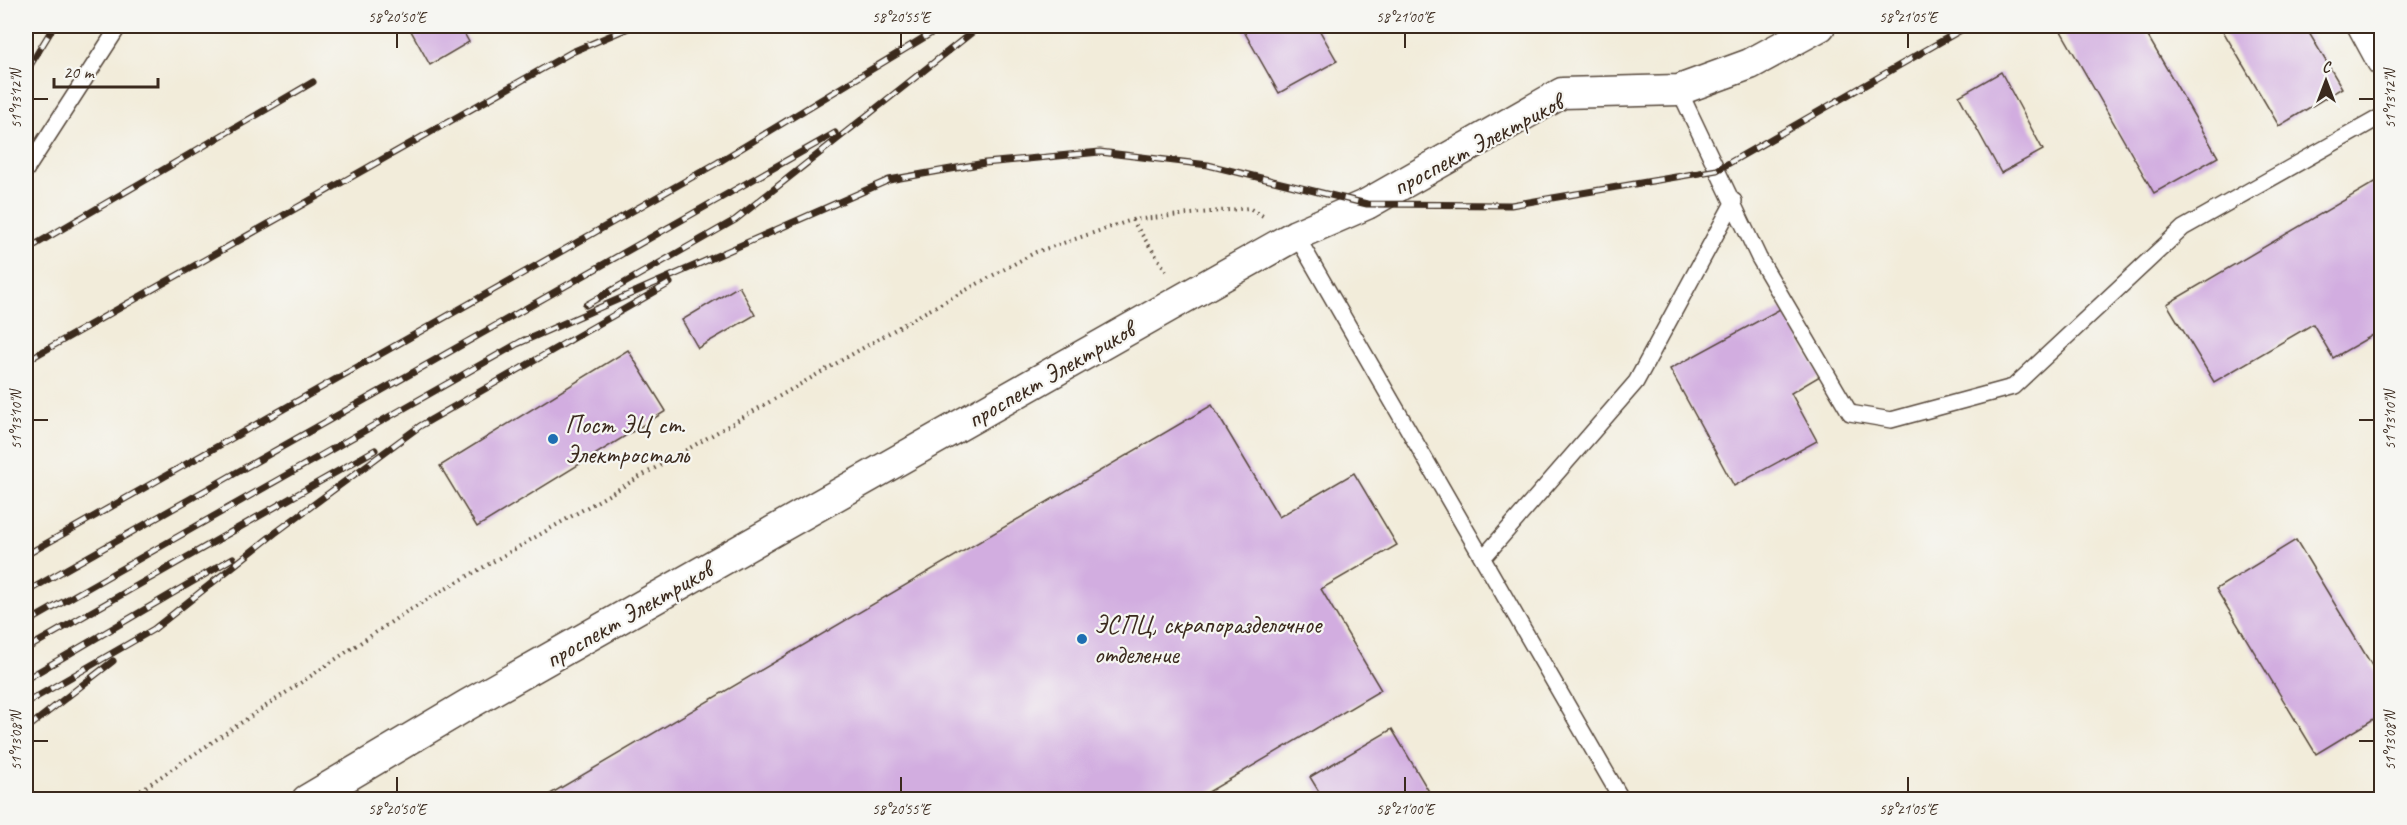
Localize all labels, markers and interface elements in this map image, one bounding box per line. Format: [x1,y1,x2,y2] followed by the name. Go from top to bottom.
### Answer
[368,8,428,27] text: 58°20'50"E
[872,8,932,27] text: 58°20'55"E
[1376,8,1436,27] text: 58°21'00"E
[1879,8,1939,27] text: 58°21'05"E
[54,51,158,89] scale bar
[2296,51,2356,111] north arrow
[2322,57,2332,77] text: С
[63,61,96,83] text: 20 m
[7,66,26,129] text: 51°13'12"N
[2381,66,2400,129] text: 51°13'12"N
[1387,83,1572,203] street label: проспект Электриков
[961,311,1144,436] street label: проспект Электриков
[7,387,26,450] text: 51°13'10"N
[2381,387,2400,450] text: 51°13'10"N
[565,408,691,471] place label: Пост ЭЦ ст. Электросталь
[546,432,560,446] marker: Пост ЭЦ ст. Электросталь
[539,551,722,676] street label: проспект Электриков
[1094,608,1324,671] place label: ЭСПЦ, скрапоразделочное отделение
[1075,632,1089,646] marker: ЭСПЦ, скрапоразделочное отделение
[7,708,26,771] text: 51°13'08"N
[2381,708,2400,771] text: 51°13'08"N
[368,800,428,819] text: 58°20'50"E
[872,800,932,819] text: 58°20'55"E
[1376,800,1436,819] text: 58°21'00"E
[1879,800,1939,819] text: 58°21'05"E

